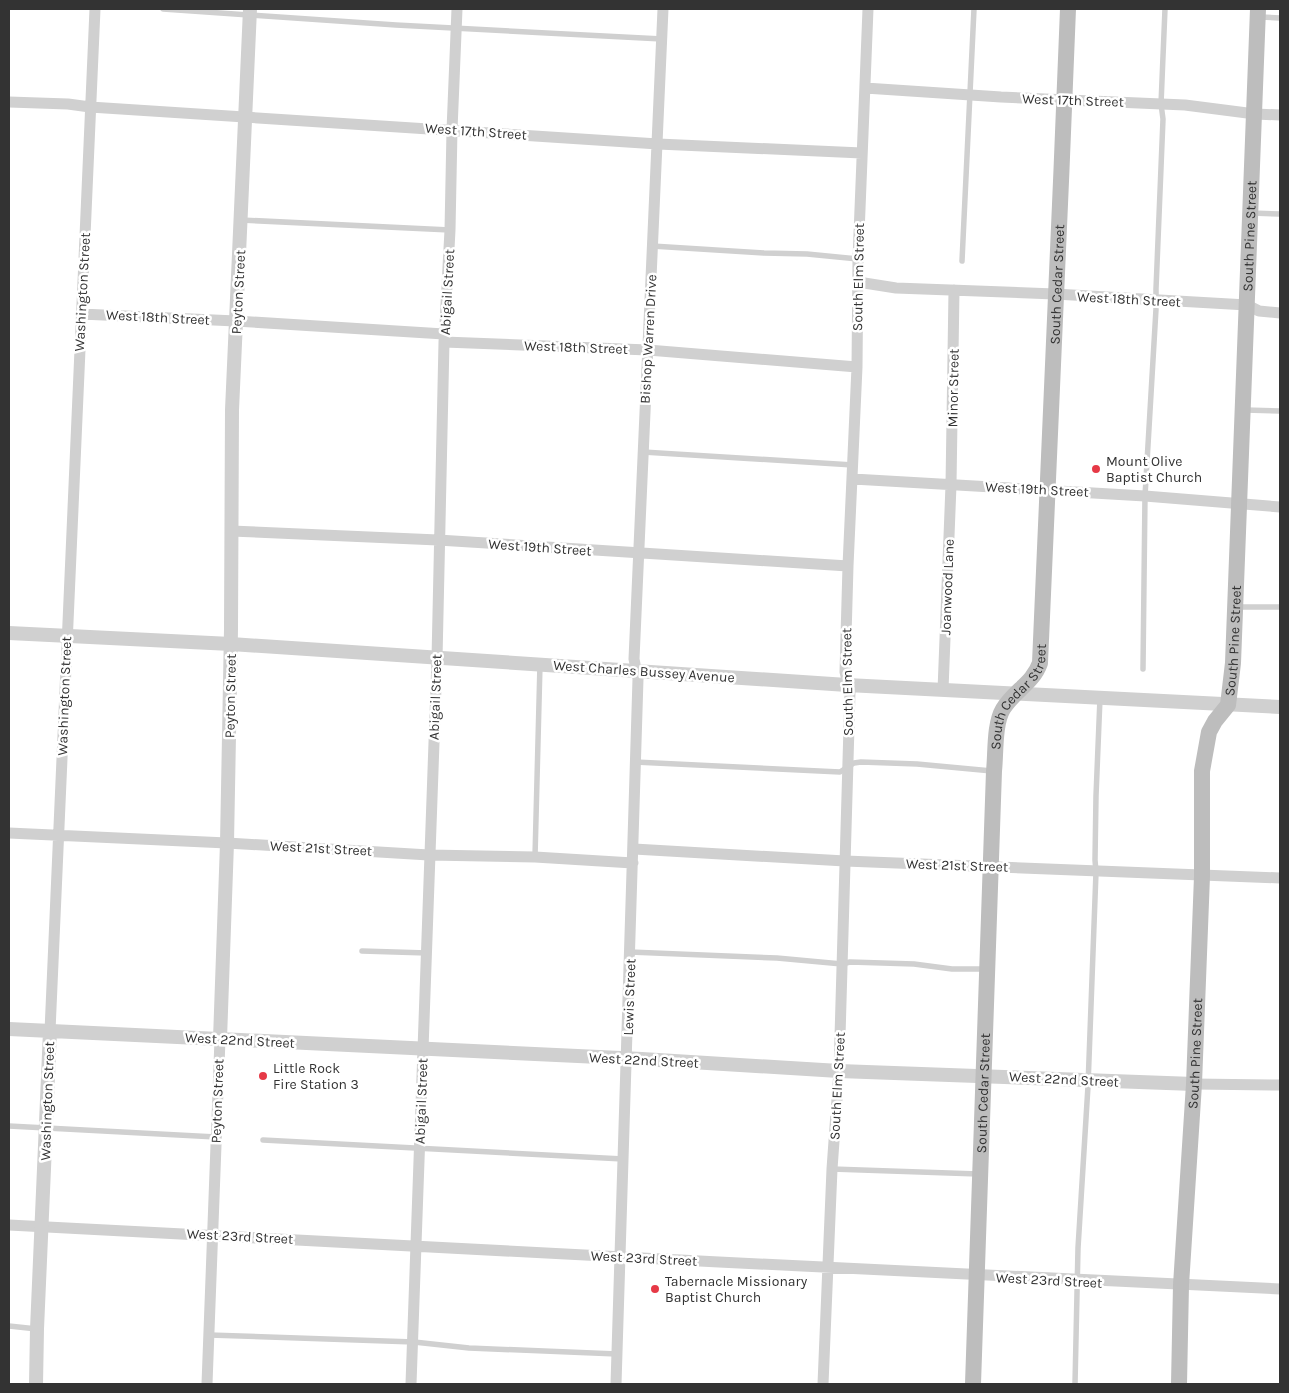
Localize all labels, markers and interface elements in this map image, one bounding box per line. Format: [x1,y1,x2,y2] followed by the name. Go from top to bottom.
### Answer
[1022,90,1124,111] street label: West 17th Street
[425,119,527,144] street label: West 17th Street
[1239,180,1260,292] street label: South Pine Street
[849,223,868,331] street label: South Elm Street
[1046,224,1068,345] street label: South Cedar Street
[71,232,94,352] street label: Washington Street
[228,249,249,335] street label: Peyton Street
[437,249,458,335] street label: Abigail Street
[637,274,660,404] street label: Bishop Warren Drive
[1077,288,1181,311] street label: West 18th Street
[106,306,210,329] street label: West 18th Street
[524,337,628,358] street label: West 18th Street
[944,348,963,428] street label: Minor Street
[1106,453,1202,486] place label: Mount Olive Baptist Church
[1090,463,1102,475] marker: Mount Olive Baptist Church
[985,478,1089,501] street label: West 19th Street
[488,535,592,560] street label: West 19th Street
[937,539,958,635] street label: Joanwood Lane
[1221,585,1245,697] street label: South Pine Street
[838,628,857,736] street label: South Elm Street
[54,636,75,756] street label: Washington Street
[987,643,1050,750] street label: South Cedar Street
[221,654,240,738] street label: Peyton Street
[426,654,445,740] street label: Abigail Street
[553,657,735,686] street label: West Charles Bussey Avenue
[269,837,373,860] street label: West 21st Street
[906,855,1008,876] street label: West 21st Street
[620,958,639,1036] street label: Lewis Street
[1184,998,1206,1109] street label: South Pine Street
[185,1029,295,1052] street label: West 22nd Street
[826,1032,849,1141] street label: South Elm Street
[973,1033,994,1154] street label: South Cedar Street
[37,1041,58,1161] street label: Washington Street
[589,1049,699,1072] street label: West 22nd Street
[208,1058,227,1144] street label: Peyton Street
[412,1058,431,1144] street label: Abigail Street
[273,1060,359,1093] place label: Little Rock Fire Station 3
[1009,1068,1119,1091] street label: West 22nd Street
[257,1070,269,1082] marker: Little Rock Fire Station 3
[186,1225,294,1248] street label: West 23rd Street
[590,1247,698,1270] street label: West 23rd Street
[995,1269,1103,1292] street label: West 23rd Street
[665,1273,808,1306] place label: Tabernacle Missionary Baptist Church
[649,1283,661,1295] marker: Tabernacle Missionary Baptist Church

